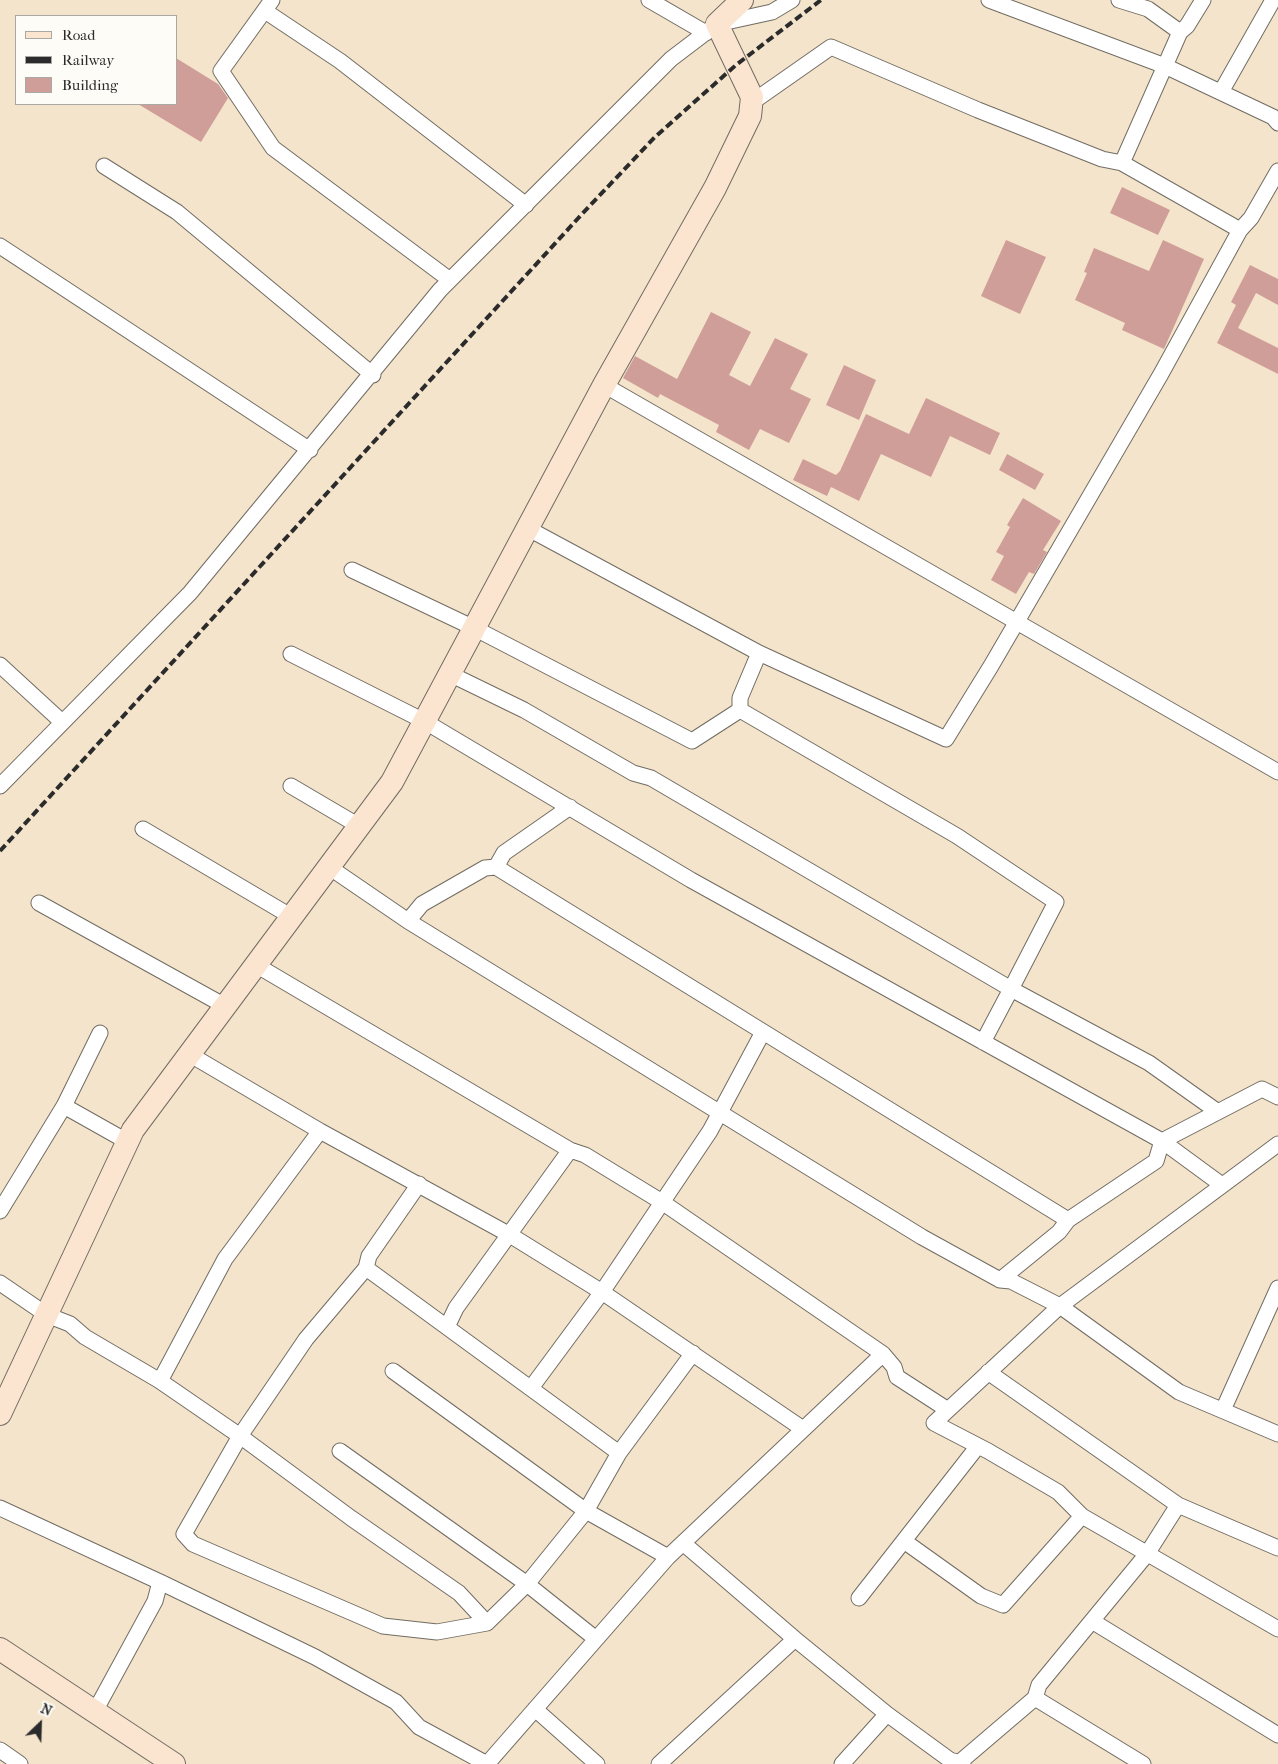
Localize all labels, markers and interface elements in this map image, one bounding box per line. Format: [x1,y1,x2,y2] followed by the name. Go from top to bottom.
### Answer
[15,15,178,105] legend
[62,26,95,44] text: Road
[62,51,114,69] text: Railway
[62,76,118,94] text: Building
[15,1699,65,1749] north arrow
[38,1700,55,1720] text: N

